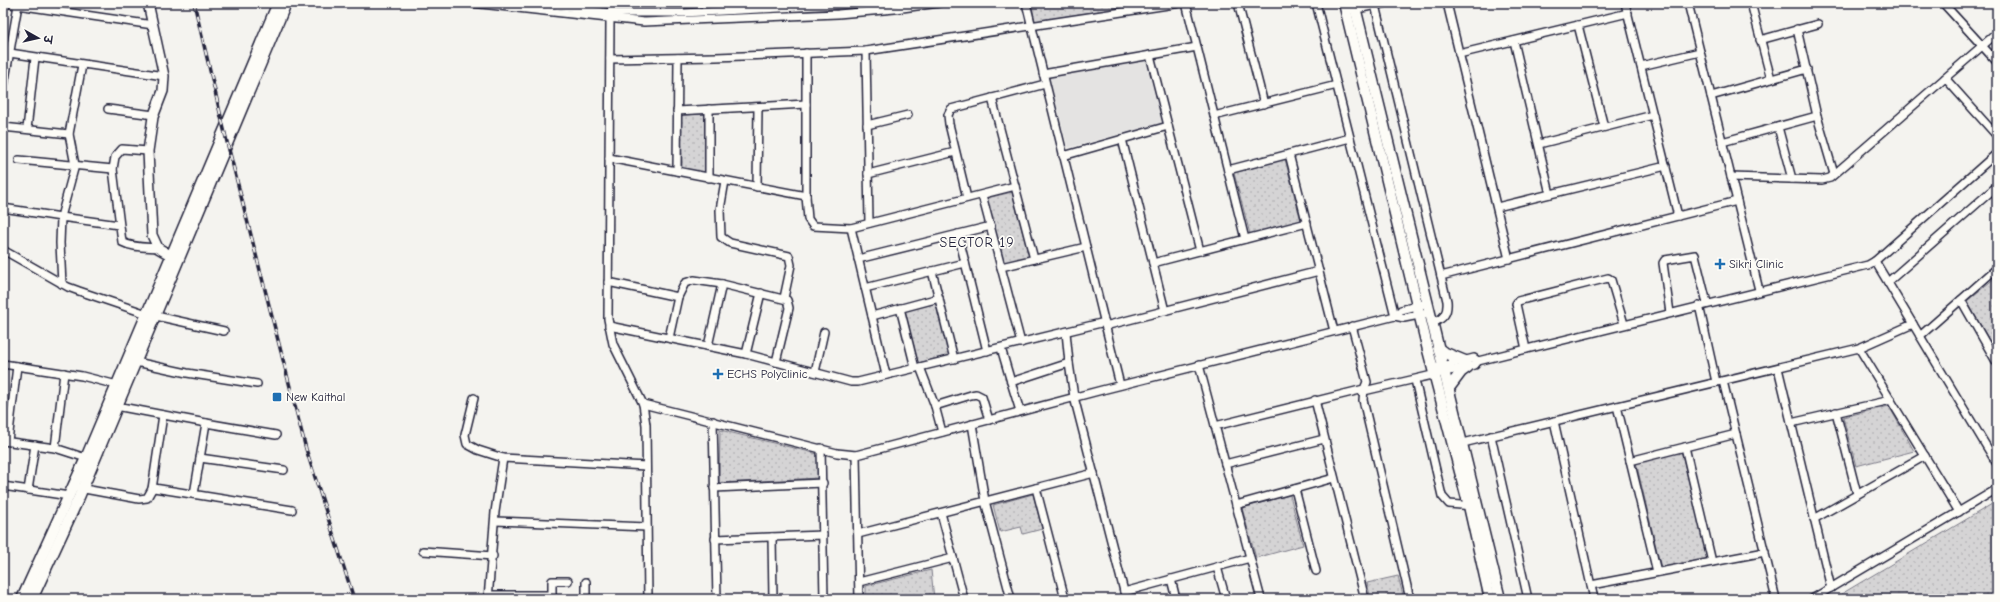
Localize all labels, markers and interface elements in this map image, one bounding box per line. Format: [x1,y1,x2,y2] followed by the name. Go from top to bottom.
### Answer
[18,18,58,58] north arrow
[40,34,54,46] text: उ
[939,234,1015,251] district label: SECTOR 19
[1729,257,1784,271] place label: Sikri Clinic
[1714,258,1726,270] marker: Sikri Clinic
[727,367,808,381] place label: ECHS Polyclinic
[712,368,724,380] marker: ECHS Polyclinic
[286,390,345,404] place label: New Kaithal
[271,391,283,403] marker: New Kaithal

